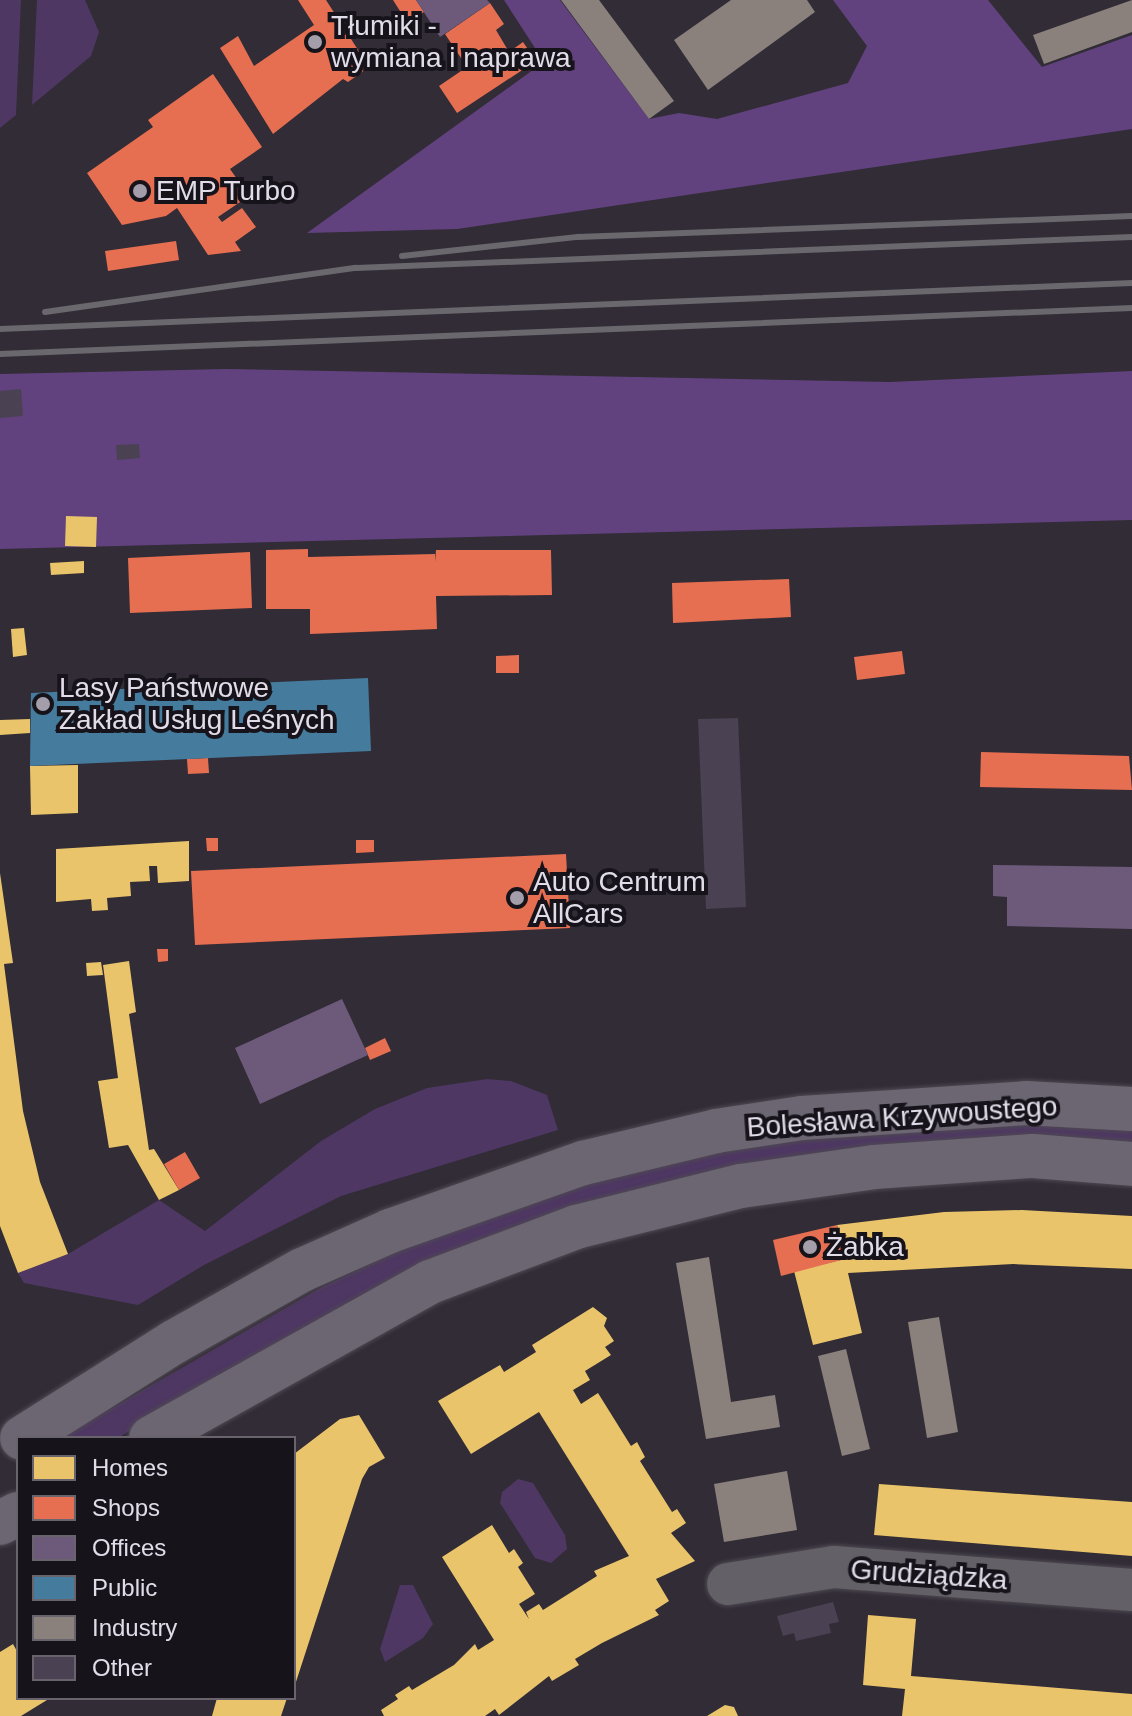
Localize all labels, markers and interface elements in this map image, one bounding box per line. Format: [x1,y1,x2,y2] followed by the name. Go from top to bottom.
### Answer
[331,9,571,75] place label: Tłumiki - wymiana i naprawa
[306,33,324,51] marker: Tłumiki - wymiana i naprawa
[156,174,297,208] place label: EMP Turbo
[131,182,149,200] marker: EMP Turbo
[59,671,334,737] place label: Lasy Państwowe Zakład Usług Leśnych
[34,695,52,713] marker: Lasy Państwowe Zakład Usług Leśnych
[533,865,706,931] place label: Auto Centrum AllCars
[508,889,526,907] marker: Auto Centrum AllCars
[746,1089,1058,1145] street label: Bolesława Krzywoustego
[826,1230,904,1264] place label: Żabka
[801,1238,819,1256] marker: Żabka
[16,1436,296,1700] legend
[92,1454,168,1481] text: Homes
[92,1494,160,1521] text: Shops
[92,1534,166,1561] text: Offices
[849,1553,1009,1597] street label: Grudziądzka
[92,1574,157,1601] text: Public
[92,1614,177,1641] text: Industry
[92,1654,152,1681] text: Other

